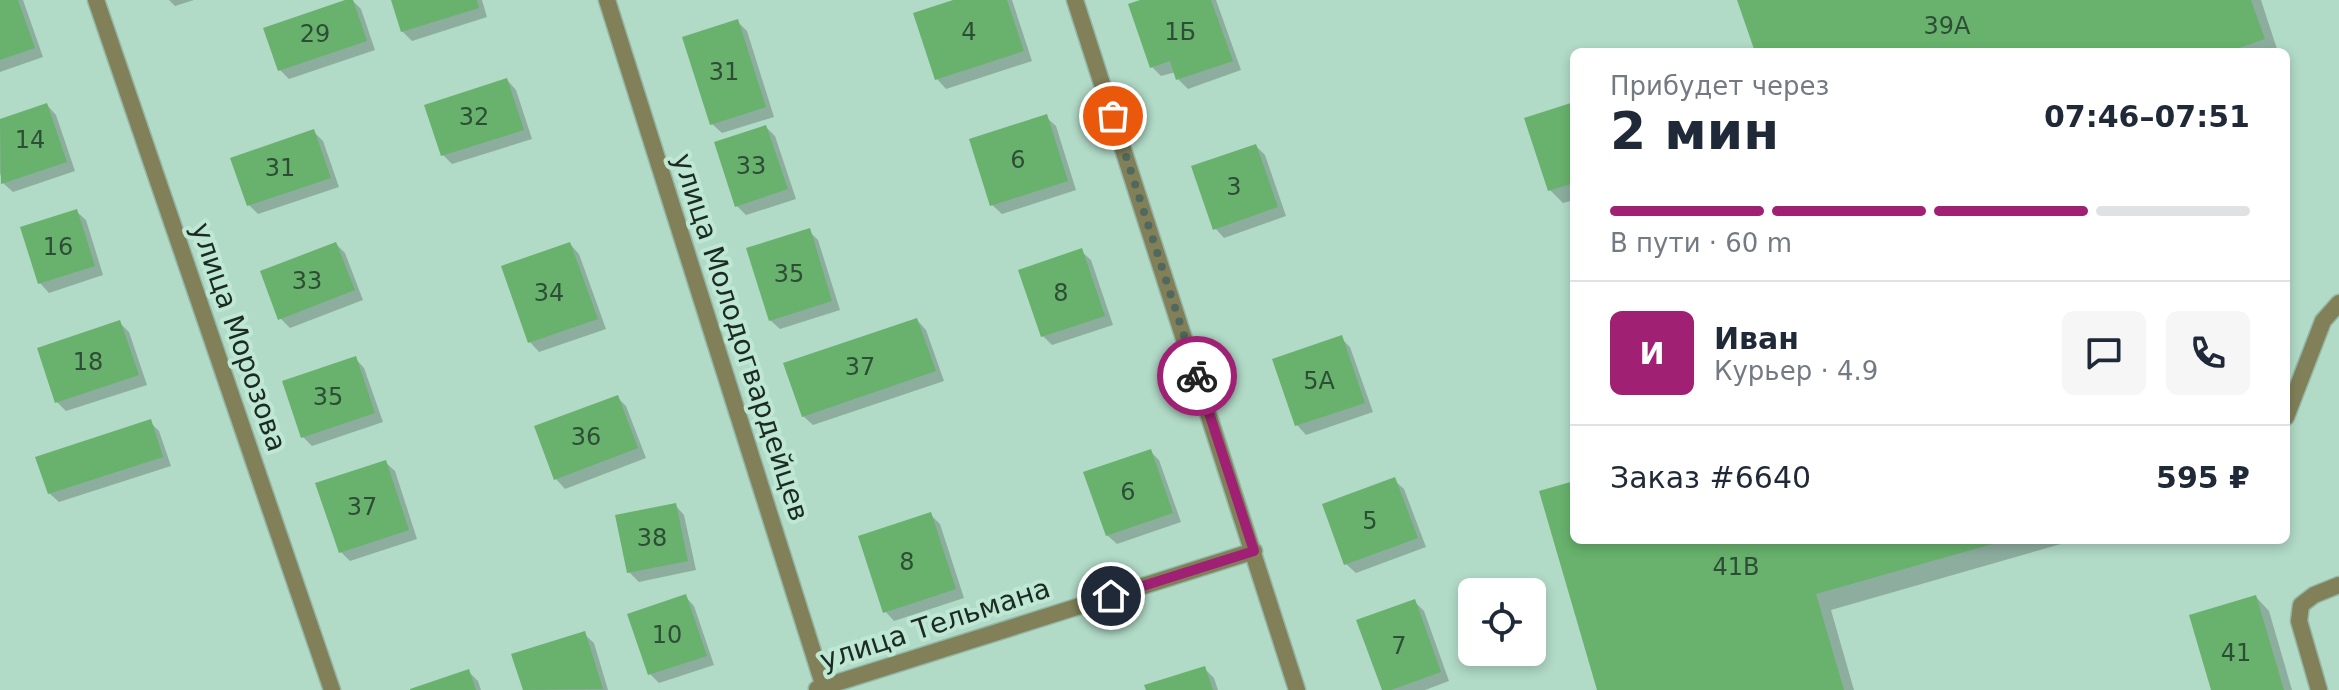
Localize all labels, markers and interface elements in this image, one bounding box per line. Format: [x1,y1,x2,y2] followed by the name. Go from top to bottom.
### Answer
[1924,12,1971,40] house number: 39А
[961,18,977,46] house number: 4
[1164,18,1196,46] house number: 1Б
[300,20,330,48] house number: 29
[709,58,739,86] house number: 31
[1610,71,1829,101] text: Прибудет через
[1079,82,1147,150] pin
[1091,94,1135,138] icon: bag
[2044,99,2250,134] text: 07:46–07:51
[1610,101,1779,161] text: 2 мин
[459,103,489,131] house number: 32
[15,126,45,154] house number: 14
[1010,146,1026,174] house number: 6
[666,149,816,525] street label: улица Молодогвардейцев
[736,152,766,180] house number: 33
[265,154,295,182] house number: 31
[1226,173,1242,201] house number: 3
[184,218,294,456] street label: улица Морозова
[1610,228,1792,258] text: В пути · 60 m
[43,233,73,261] house number: 16
[774,260,804,288] house number: 35
[292,267,322,295] house number: 33
[534,279,564,307] house number: 34
[1053,279,1069,307] house number: 8
[2062,311,2146,395] button: chat
[2166,311,2250,395] button: phone
[1714,321,1799,356] text: Иван
[1157,336,1237,416] courier
[1639,336,1665,371] text: И
[73,348,103,376] house number: 18
[845,353,875,381] house number: 37
[1175,354,1219,398] icon: bike
[1714,356,1878,386] text: Курьер · 4.9
[1303,367,1335,395] house number: 5А
[313,383,343,411] house number: 35
[571,423,601,451] house number: 36
[1610,460,1811,495] text: Заказ #6640
[2156,460,2250,495] text: 595 ₽
[1120,478,1136,506] house number: 6
[347,493,377,521] house number: 37
[1362,507,1378,535] house number: 5
[637,524,667,552] house number: 38
[899,548,915,576] house number: 8
[1712,553,1760,581] house number: 41В
[1077,562,1145,630] pin
[816,571,1054,677] street label: улица Тельмана
[1089,574,1133,618] icon: home
[1458,578,1546,666] map controls
[1458,578,1546,666] button: locate
[652,621,682,649] house number: 10
[1391,632,1407,660] house number: 7
[2221,639,2251,667] house number: 41

